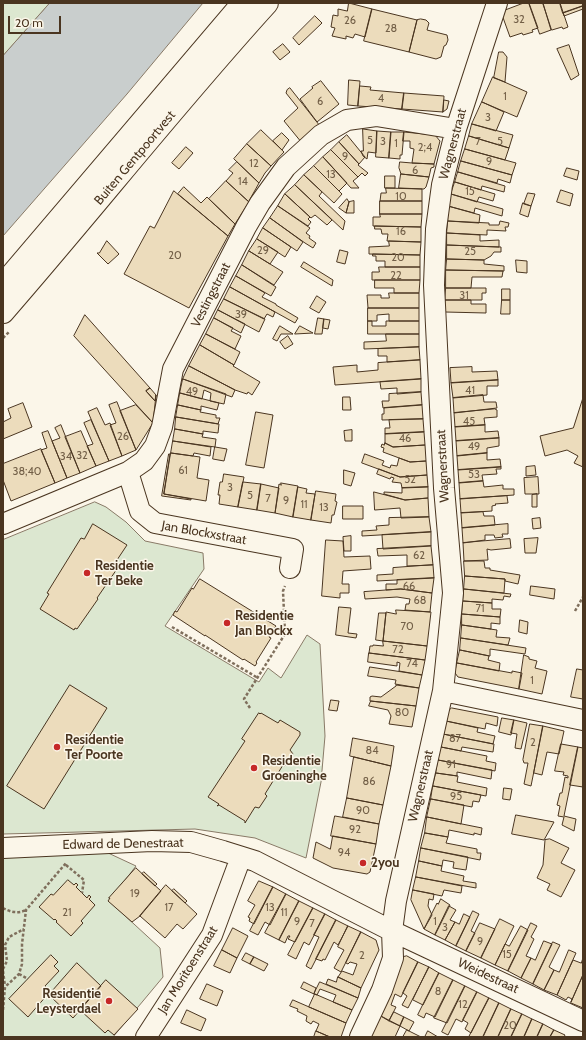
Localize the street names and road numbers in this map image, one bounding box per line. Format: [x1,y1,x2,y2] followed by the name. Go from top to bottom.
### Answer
[436,107,470,181] street label: Wagnerstraat
[91,108,179,208] street label: Buiten Gentpoortvest
[188,260,234,330] street label: Vestingstraat
[433,429,453,503] street label: Wagnerstraat
[160,518,248,548] street label: Jan Blockxstraat
[405,749,437,823] street label: Wagnerstraat
[62,835,184,853] street label: Edward de Denestraat
[155,923,221,1017] street label: Jan Moritoenstraat
[455,955,521,997] street label: Weidestraat

